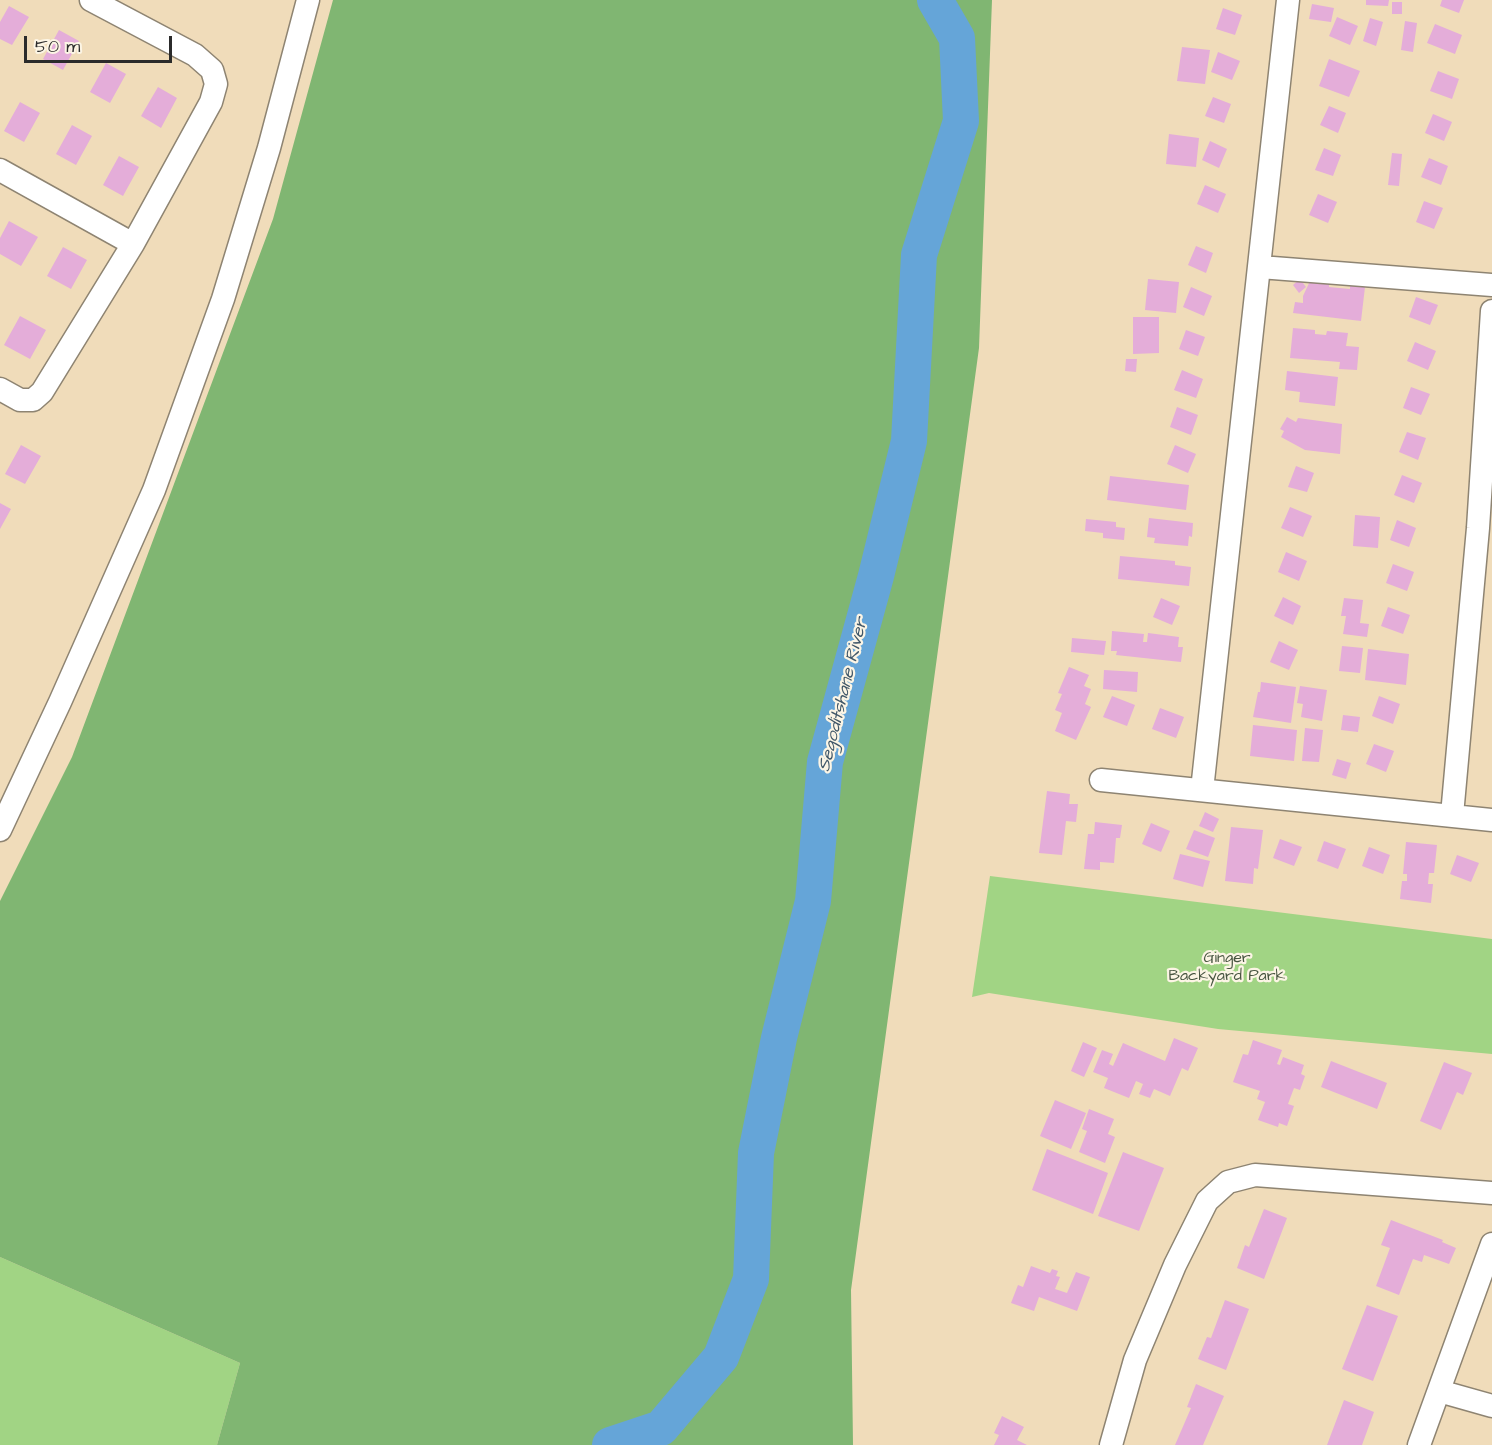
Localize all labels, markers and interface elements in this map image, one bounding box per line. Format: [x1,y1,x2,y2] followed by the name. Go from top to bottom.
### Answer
[27,24,176,62] scale bar
[35,34,80,59] text: 50 m
[814,616,874,774] water label: Segoditshane River
[1169,949,1285,987] park label: Ginger Backyard Park

